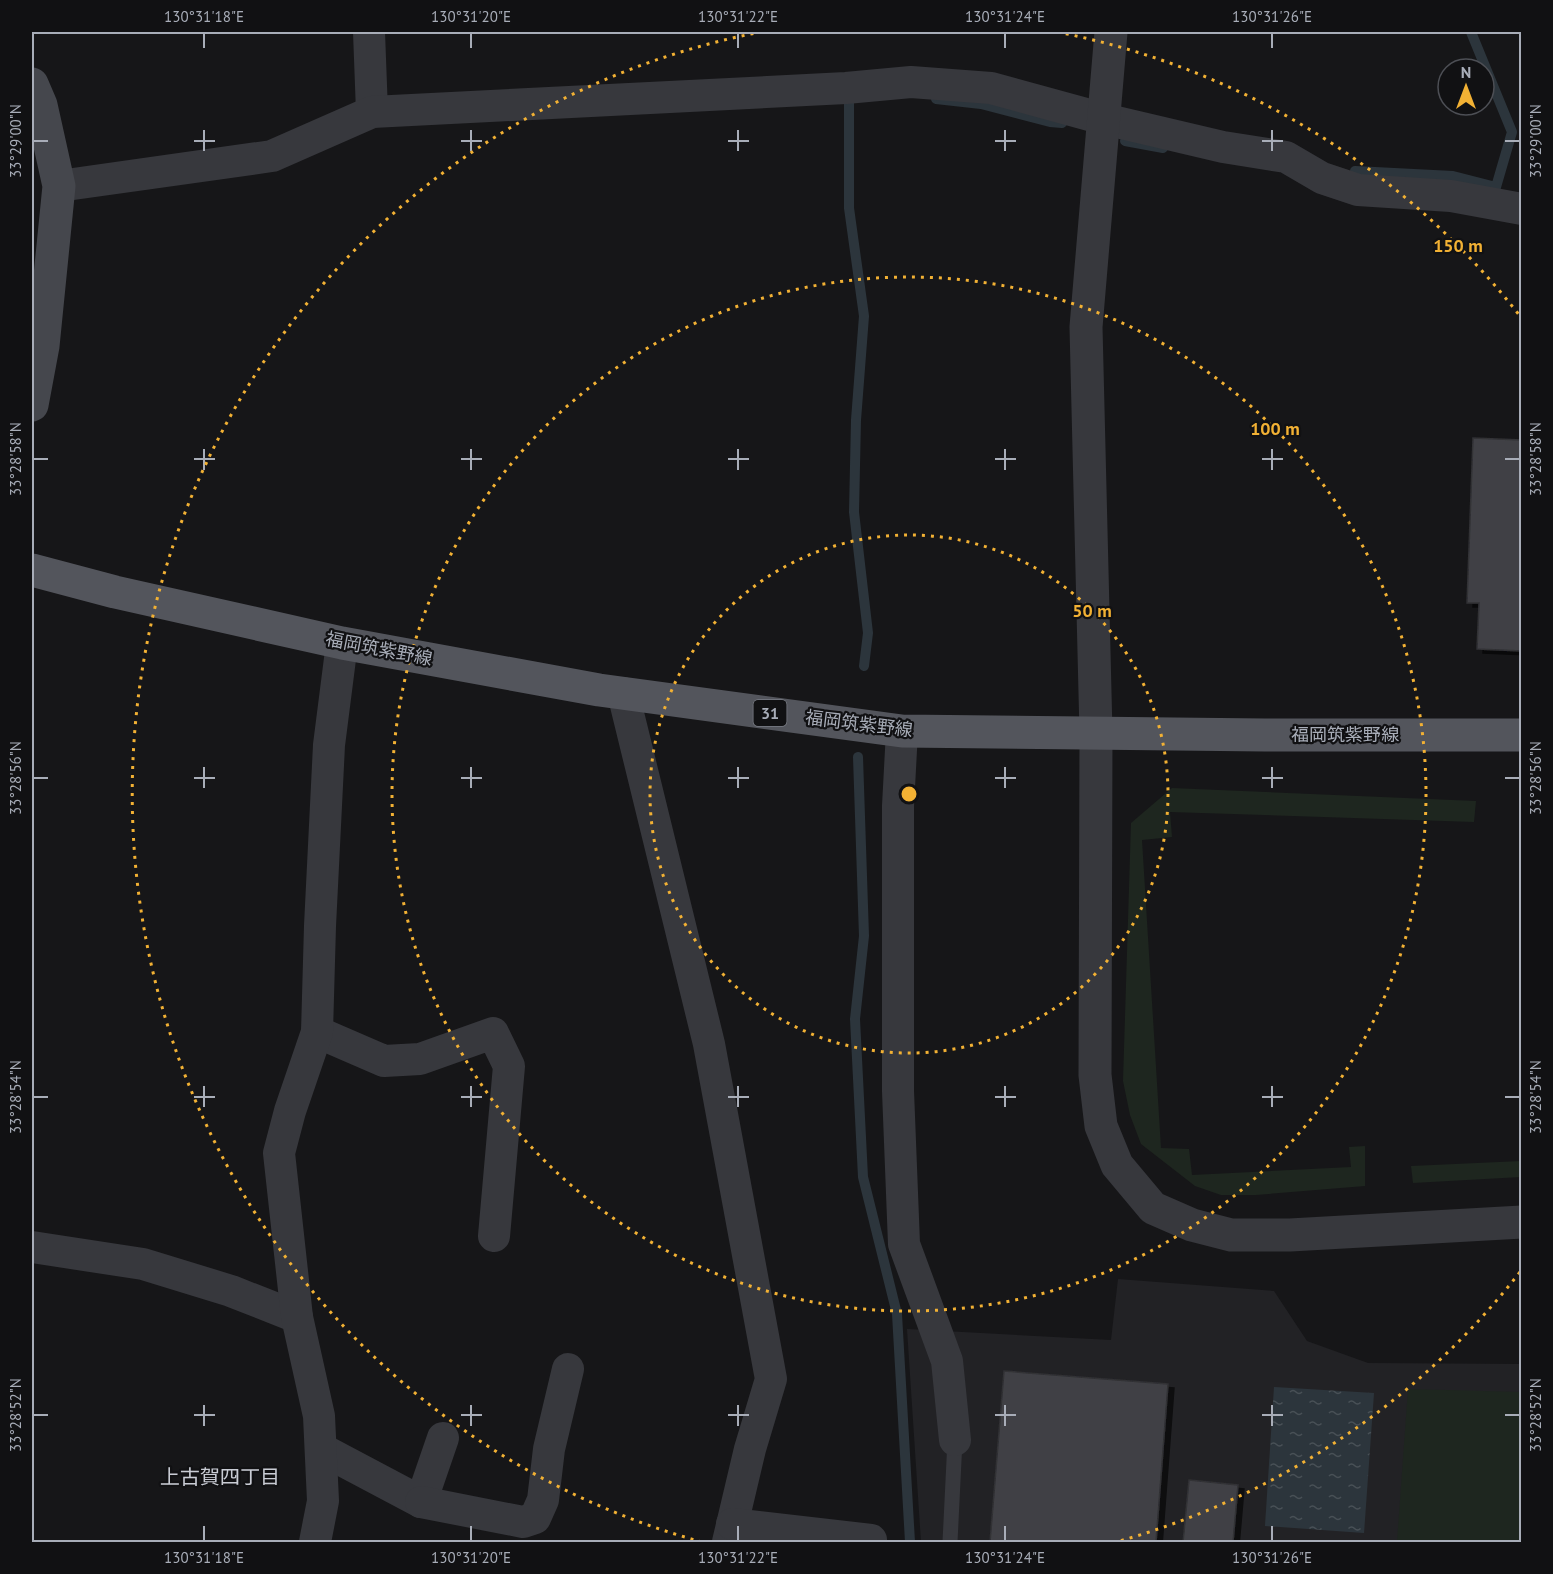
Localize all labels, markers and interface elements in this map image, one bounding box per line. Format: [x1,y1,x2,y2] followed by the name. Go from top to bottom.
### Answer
[164,7,244,26] text: 130°31'18"E
[431,7,511,26] text: 130°31'20"E
[698,7,778,26] text: 130°31'22"E
[965,7,1045,26] text: 130°31'24"E
[1232,7,1312,26] text: 130°31'26"E
[1436,57,1496,117] north arrow
[1461,62,1471,82] text: N
[6,104,25,178] text: 33°29'00"N
[1526,104,1545,178] text: 33°29'00"N
[1433,234,1483,257] text: 150 m
[1250,417,1300,440] text: 100 m
[6,422,25,496] text: 33°28'58"N
[1526,422,1545,496] text: 33°28'58"N
[1072,599,1112,622] text: 50 m
[324,627,434,670] street label: 福岡筑紫野線
[754,700,786,726] road number: 31
[804,706,914,741] street label: 福岡筑紫野線
[1291,723,1399,746] street label: 福岡筑紫野線
[6,741,25,815] text: 33°28'56"N
[1526,741,1545,815] text: 33°28'56"N
[899,784,919,804] centre of rings
[6,1060,25,1134] text: 33°28'54"N
[1526,1060,1545,1134] text: 33°28'54"N
[6,1378,25,1452] text: 33°28'52"N
[1526,1378,1545,1452] text: 33°28'52"N
[160,1464,280,1490] district label: 上古賀四丁目
[164,1548,244,1567] text: 130°31'18"E
[431,1548,511,1567] text: 130°31'20"E
[698,1548,778,1567] text: 130°31'22"E
[965,1548,1045,1567] text: 130°31'24"E
[1232,1548,1312,1567] text: 130°31'26"E

